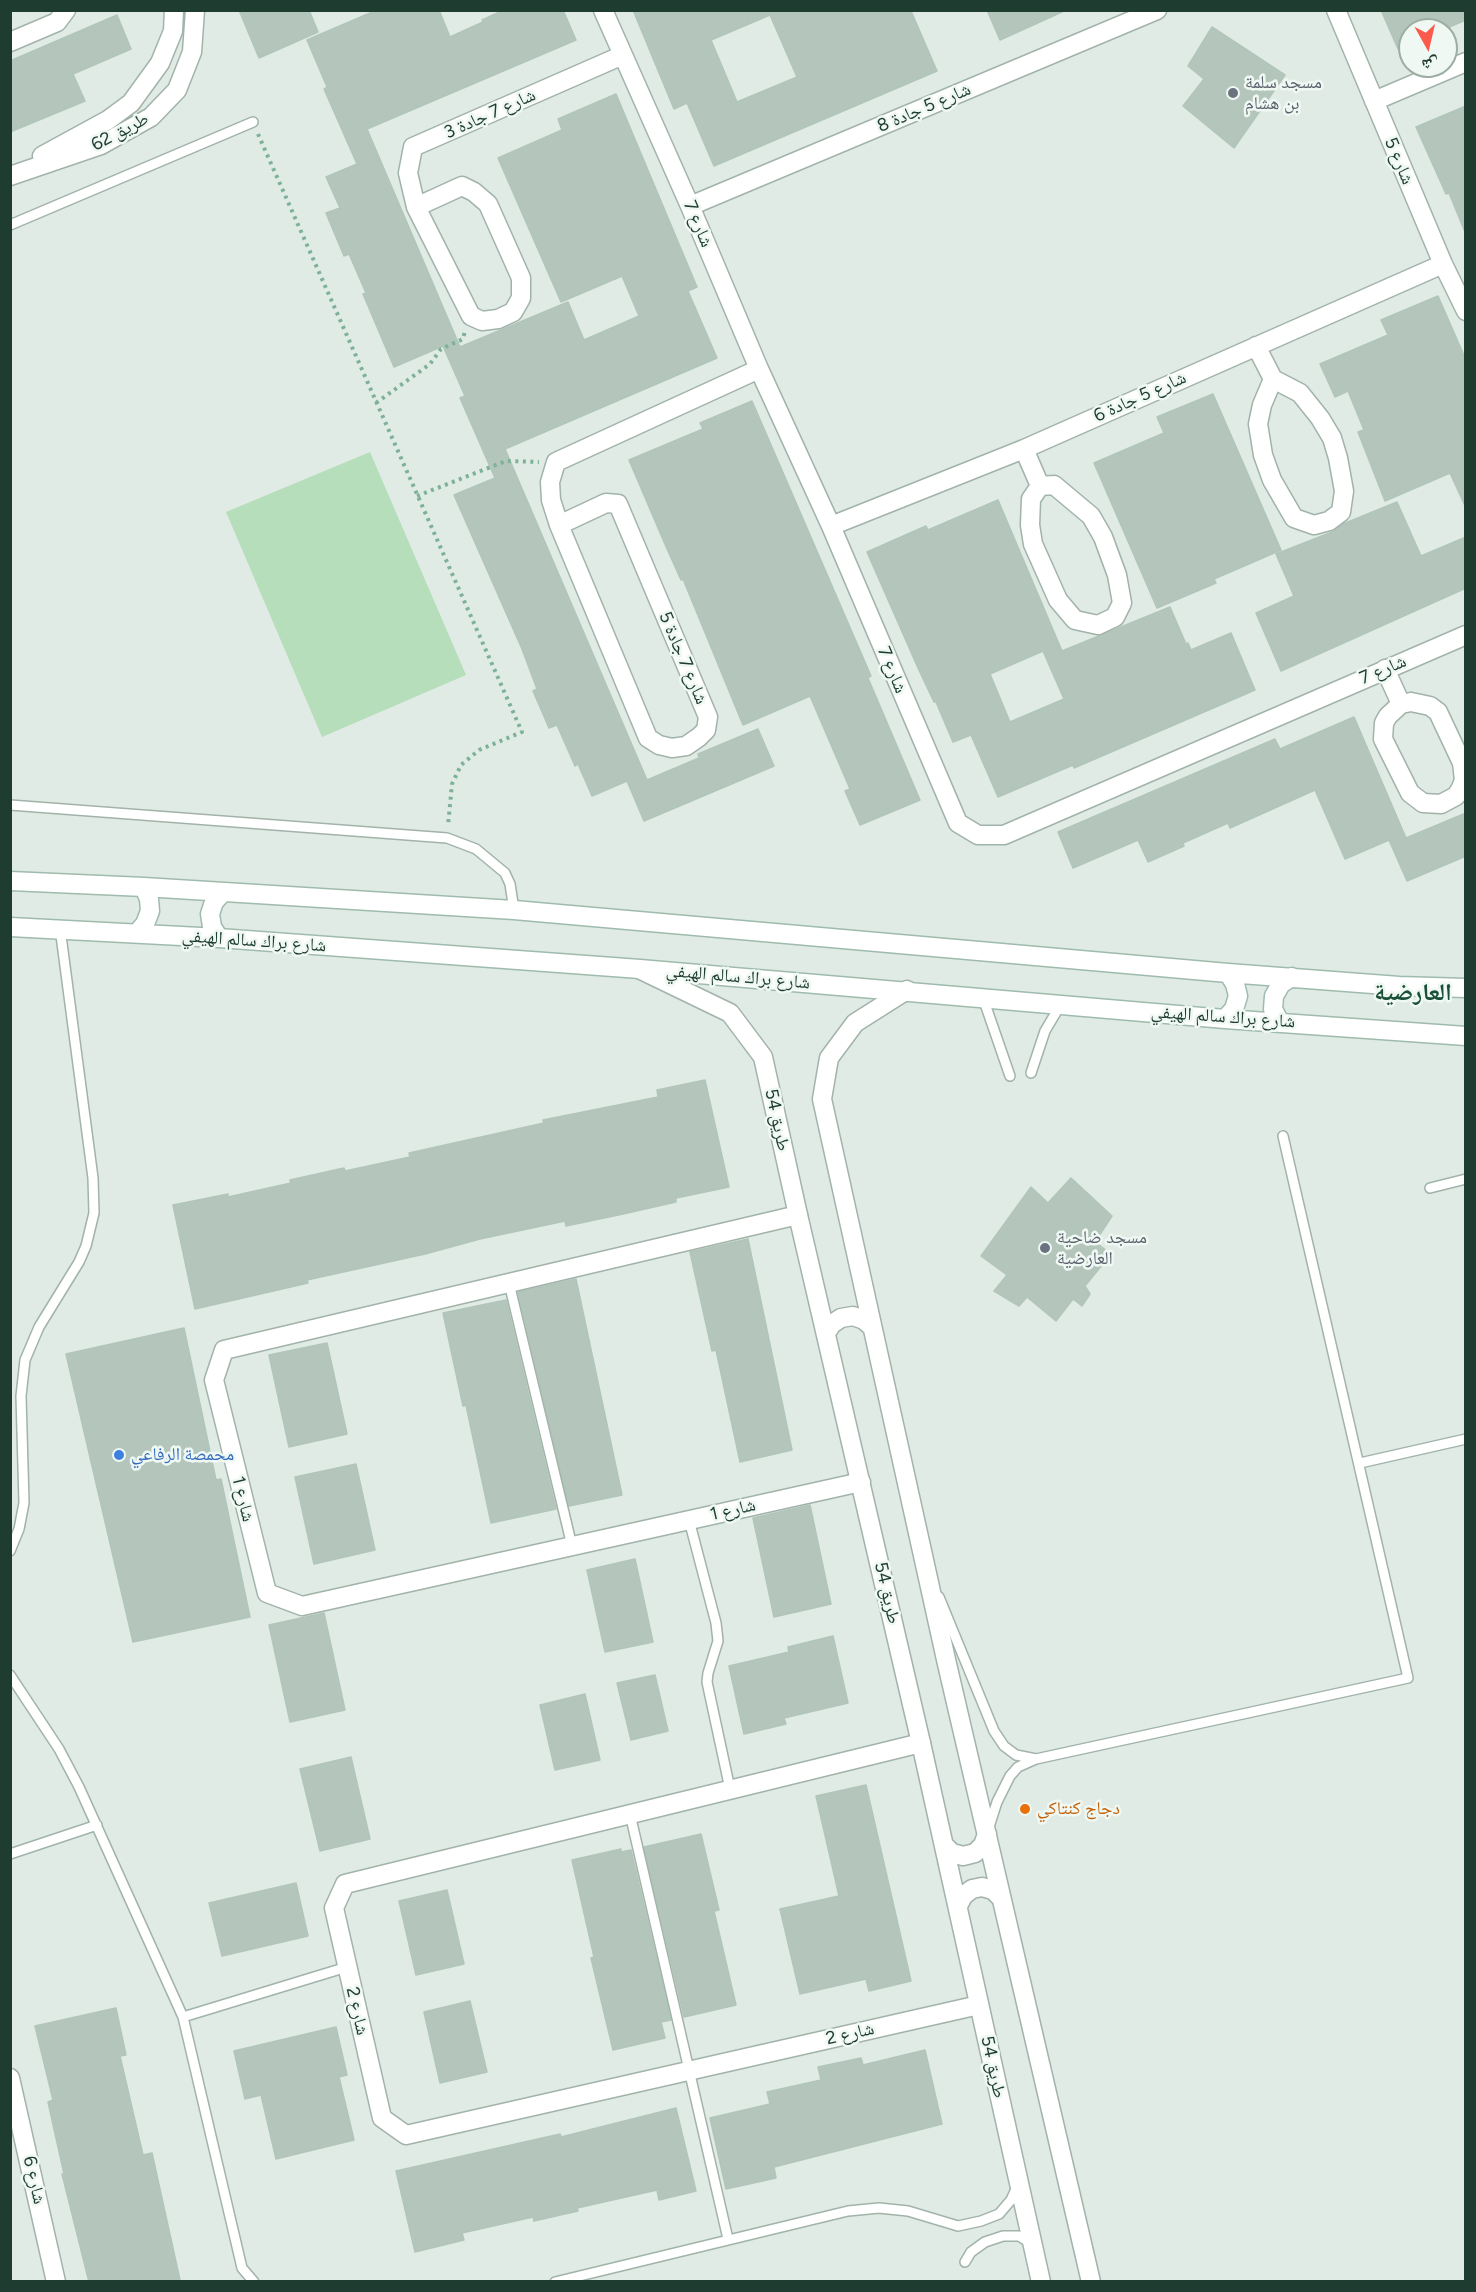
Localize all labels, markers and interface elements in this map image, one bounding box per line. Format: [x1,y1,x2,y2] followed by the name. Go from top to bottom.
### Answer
[1398,18,1458,78] north arrow
[1421,54,1440,75] text: ش
[1245,72,1322,115] place label: مسجد سلمة بن هشام
[874,79,974,137] street label: شارع 5 جادة 8
[441,84,539,144] street label: شارع 7 جادة 3
[1226,86,1240,100] marker: مسجد سلمة بن هشام
[88,108,152,156] street label: طريق 62
[1379,134,1419,188] street label: شارع 5
[679,198,717,250] street label: شارع 7
[1090,367,1190,427] street label: شارع 5 جادة 6
[654,609,712,707] street label: شارع 7 جادة 5
[873,644,911,696] street label: شارع 7
[1357,651,1409,689] street label: شارع 7
[181,925,327,957] street label: شارع براك سالم الهيفي
[665,960,811,994] street label: شارع براك سالم الهيفي
[1374,979,1452,1007] district label: العارضية
[1150,1001,1296,1033] street label: شارع براك سالم الهيفي
[760,1087,794,1153] street label: طريق 54
[1057,1227,1147,1270] place label: مسجد ضاحية العارضية
[1038,1241,1052,1255] marker: مسجد ضاحية العارضية
[131,1444,234,1466] place label: محمصة الرفاعي
[112,1448,126,1462] marker: محمصة الرفاعي
[227,1474,259,1524] street label: شارع 1
[708,1494,758,1526] street label: شارع 1
[869,1560,905,1626] street label: طريق 54
[1037,1798,1120,1820] place label: دجاج كنتاكي
[1018,1802,1032,1816] marker: دجاج كنتاكي
[341,1985,373,2037] street label: شارع 2
[824,2018,876,2050] street label: شارع 2
[976,2034,1010,2100] street label: طريق 54
[18,2154,50,2206] street label: شارع 6

